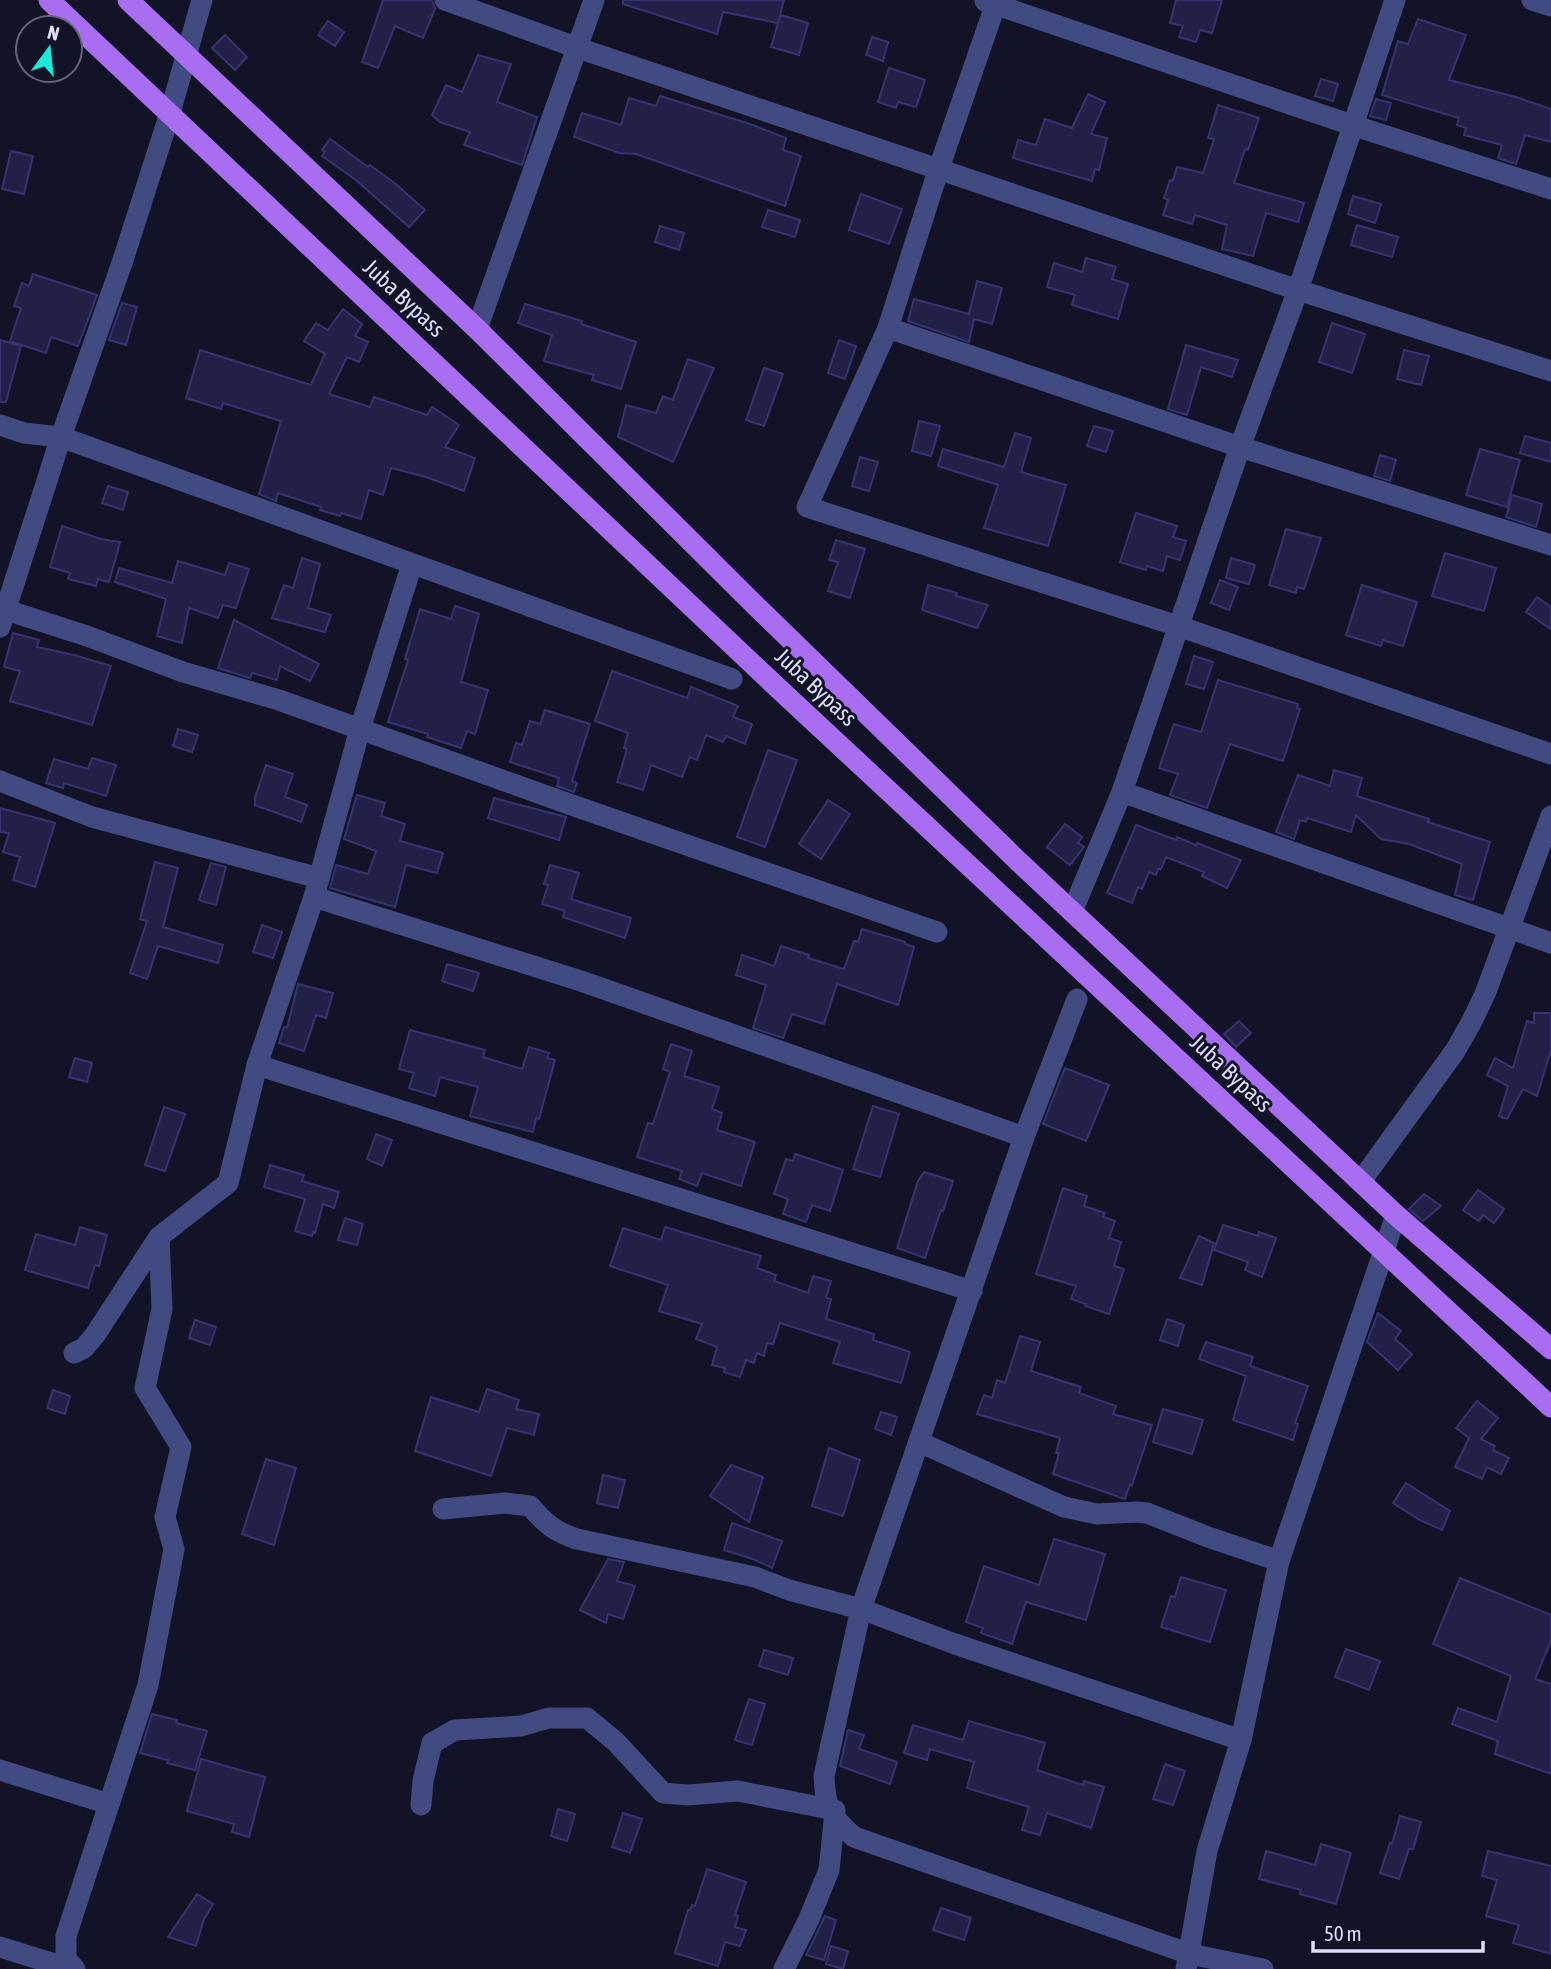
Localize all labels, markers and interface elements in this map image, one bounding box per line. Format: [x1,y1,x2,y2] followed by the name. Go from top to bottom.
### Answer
[14,14,84,84] north arrow
[45,21,62,45] text: N
[358,254,450,342] street label: Juba Bypass
[770,643,862,731] street label: Juba Bypass
[1185,1029,1277,1117] street label: Juba Bypass
[1313,1910,1483,1954] scale bar
[1324,1921,1362,1945] text: 50 m

